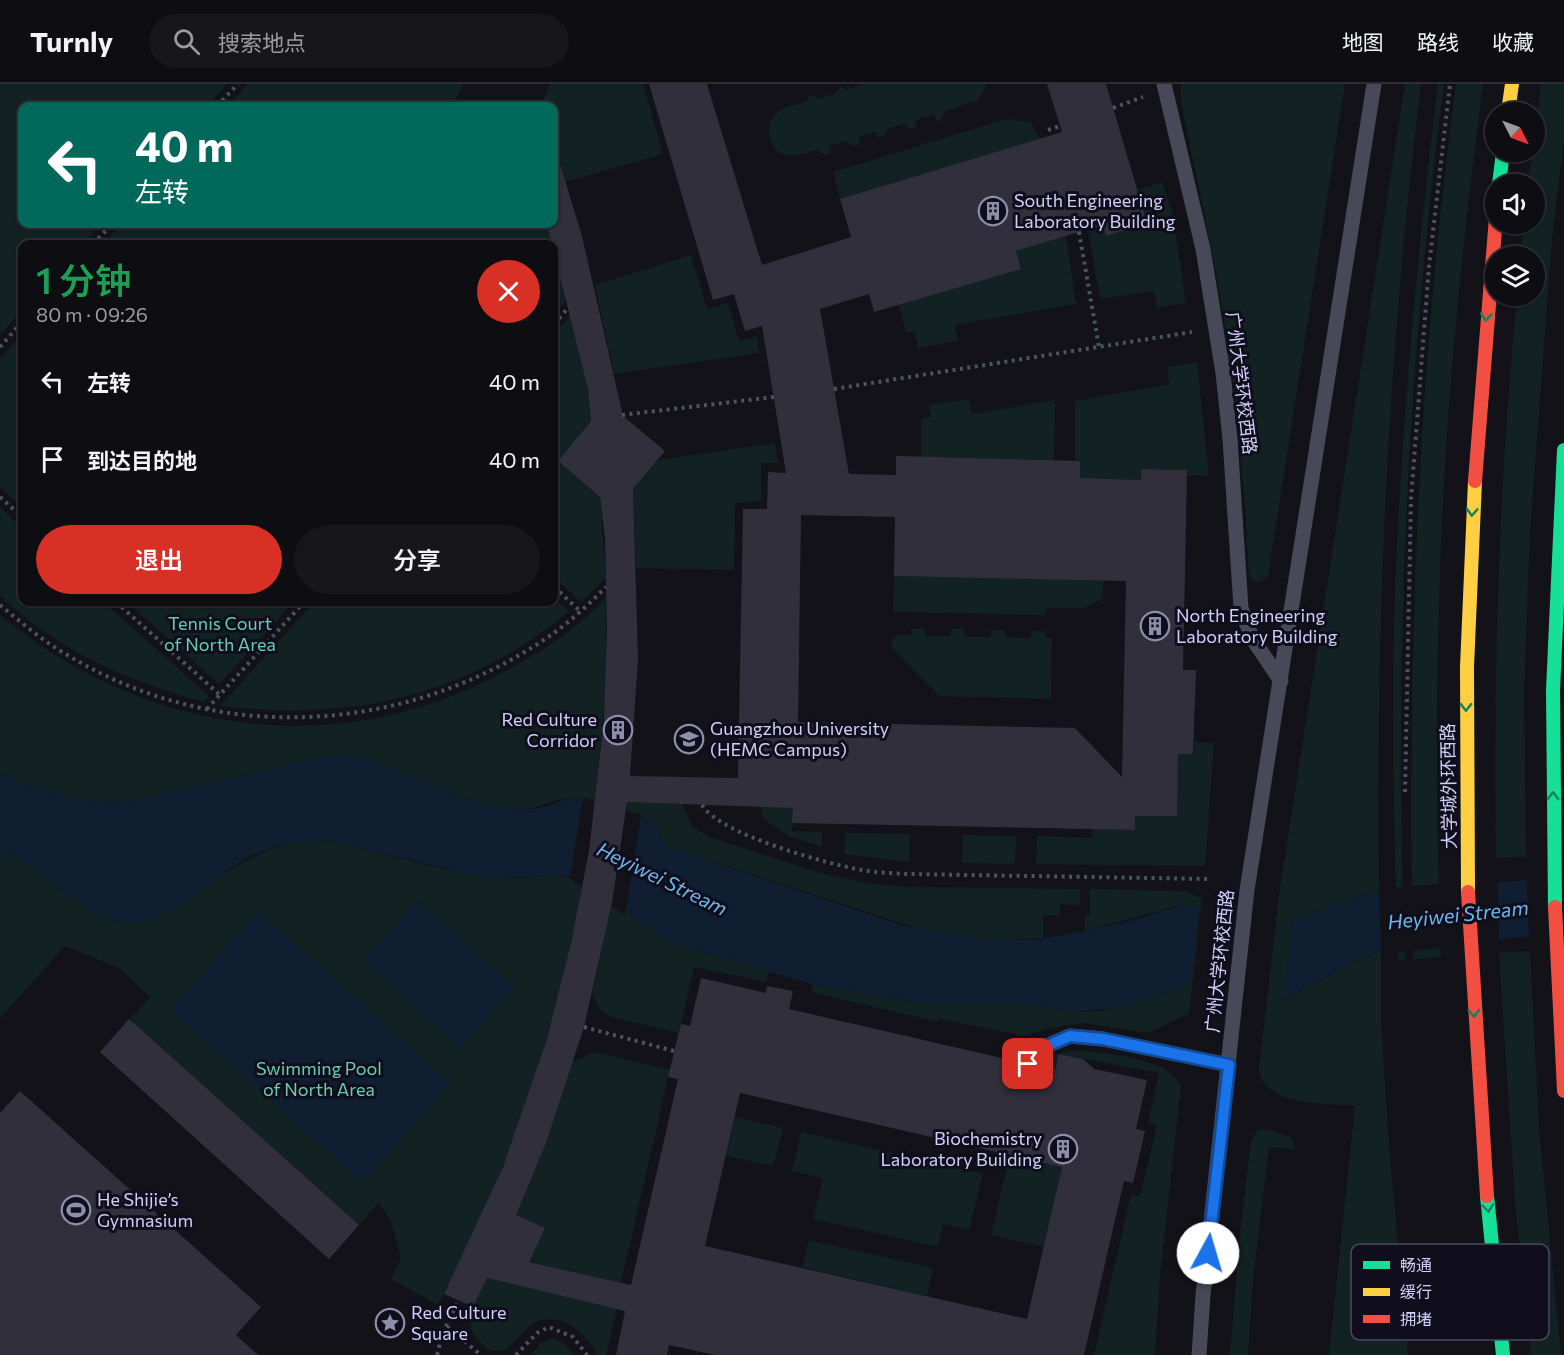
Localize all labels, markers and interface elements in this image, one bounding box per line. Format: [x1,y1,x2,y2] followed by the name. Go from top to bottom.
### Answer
[149,14,569,68] search box
[30,24,113,58] text: Turnly
[170,25,203,58] icon: search
[218,29,306,56] text: 搜索地点
[1342,29,1384,54] text: 地图
[1417,29,1459,54] text: 路线
[1492,29,1534,54] text: 收藏
[1485,102,1545,162] north arrow
[1485,102,1545,306] map controls
[135,119,233,171] text: 40 m
[36,126,114,204] icon: left
[1485,174,1545,234] button: sound
[135,175,189,208] text: 左转
[1014,189,1176,232] place label: South Engineering Laboratory Building
[977,195,1009,227] building icon: South Engineering Laboratory Building
[1485,246,1545,306] button: layers
[36,257,131,301] text: 1 分钟
[477,260,540,323] button: close
[36,302,148,326] text: 80 m · 09:26
[1222,310,1262,456] street label: 广州大学环校西路
[1480,313,1493,322] one-way arrow
[36,365,69,398] icon: left
[489,368,540,395] text: 40 m
[87,369,131,396] text: 左转
[36,443,69,476] icon: arrive
[489,446,540,473] text: 40 m
[87,447,197,474] text: 到达目的地
[1465,507,1478,516] one-way arrow
[36,525,282,594] button: 退出
[294,525,540,594] button: 分享
[1176,604,1338,647] place label: North Engineering Laboratory Building
[1139,610,1171,642] building icon: North Engineering Laboratory Building
[164,612,276,655] park label: Tennis Court of North Area
[1460,702,1472,711] one-way arrow
[501,708,597,751] place label: Red Culture Corridor
[602,714,634,746] building icon: Red Culture Corridor
[710,717,889,760] place label: Guangzhou University (HEMC Campus)
[673,723,705,755] school or university icon: Guangzhou University (HEMC Campus)
[1436,723,1460,849] street label: 大学城外环西路
[1547,792,1559,801] one-way arrow
[593,836,731,920] water label: Heyiwei Stream
[1201,888,1237,1034] street label: 广州大学环校西路
[1386,895,1530,933] water label: Heyiwei Stream
[1468,1009,1481,1018] one-way arrow
[1002,1038,1053,1089] pin
[1011,1047,1044,1080] icon: arrive
[256,1057,382,1100] park label: Swimming Pool of North Area
[881,1127,1042,1170] place label: Biochemistry Laboratory Building
[1047,1133,1079,1165] building icon: Biochemistry Laboratory Building
[97,1188,193,1231] place label: He Shijie’s Gymnasium
[60,1194,92,1226] sports icon: He Shijie’s Gymnasium
[1481,1203,1494,1213] one-way arrow
[1176,1221,1240,1285] position arrow
[1351,1244,1549,1340] legend
[1400,1255,1432,1274] text: 畅通
[1400,1282,1432,1301] text: 缓行
[411,1301,507,1344] place label: Red Culture Square
[374,1307,406,1339] place icon: Red Culture Square
[1400,1309,1432,1328] text: 拥堵

